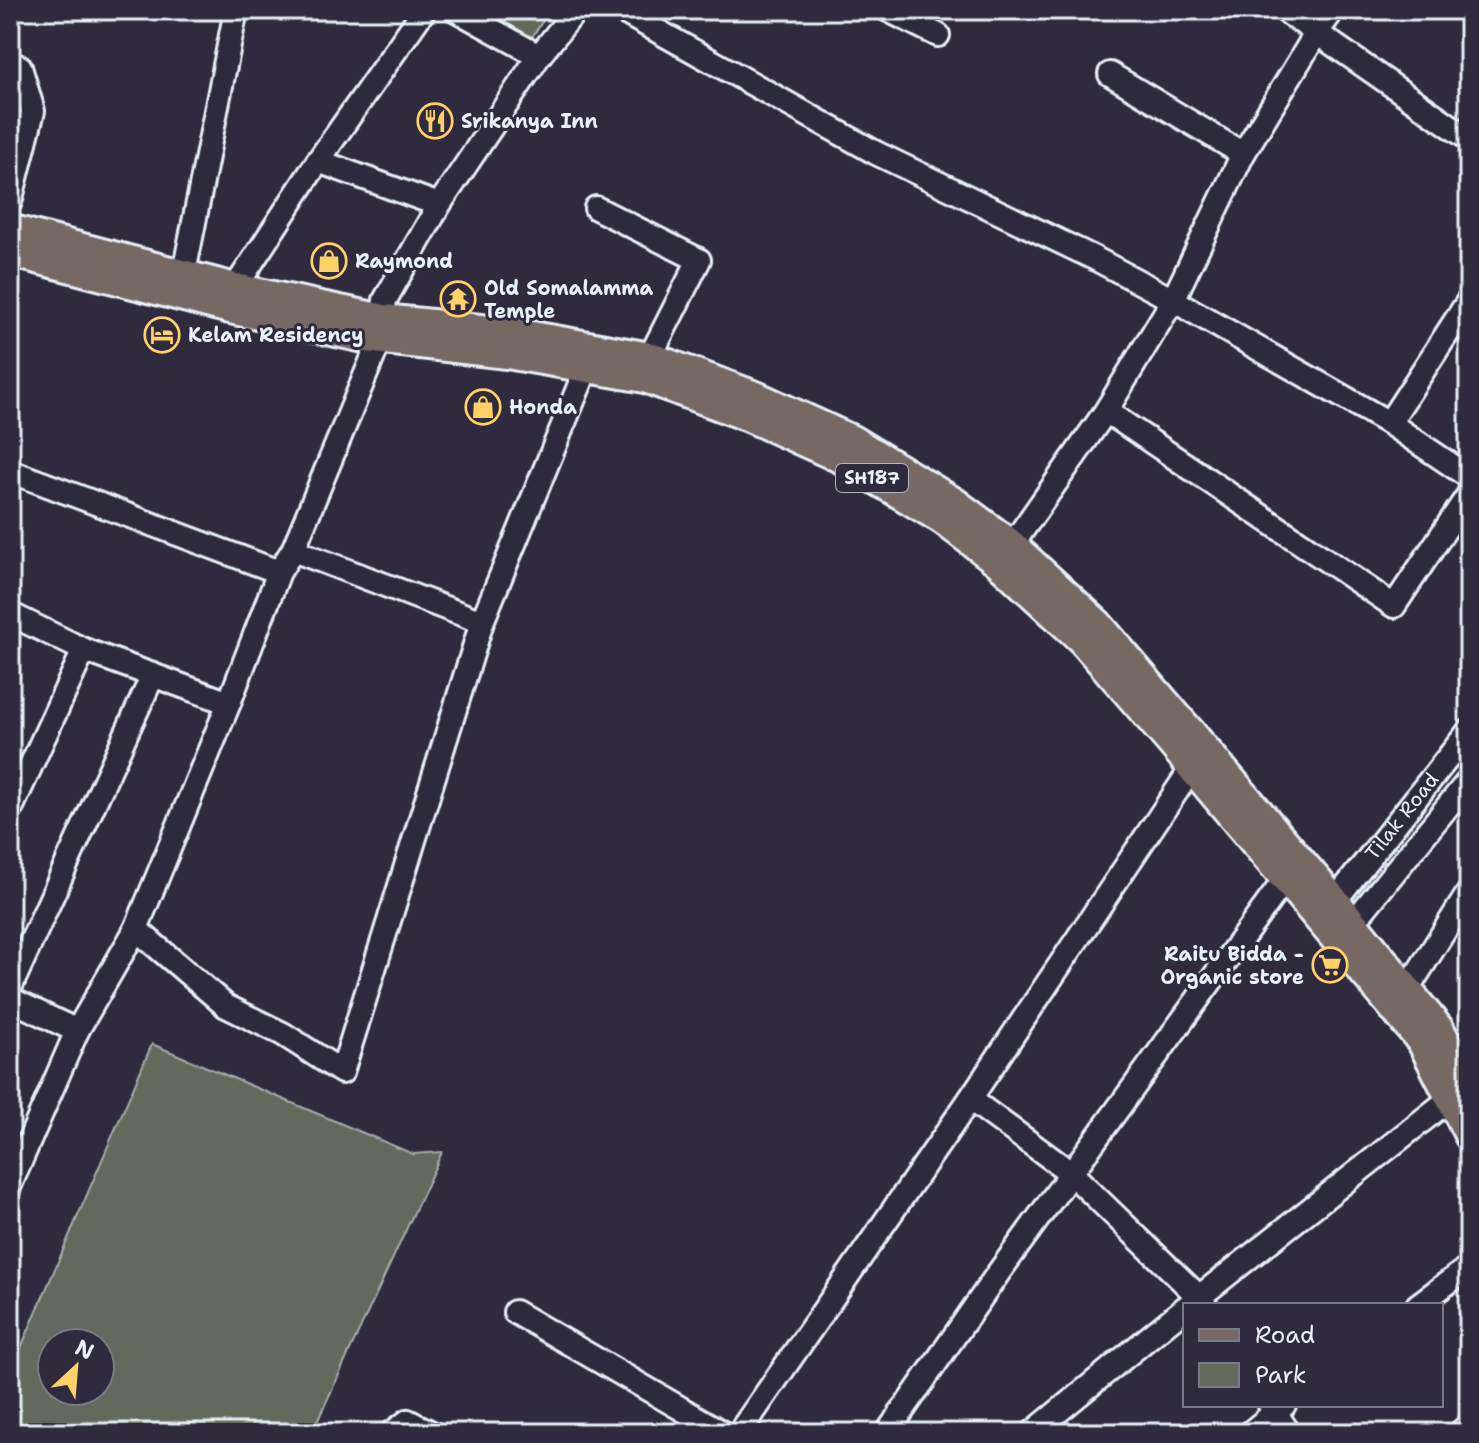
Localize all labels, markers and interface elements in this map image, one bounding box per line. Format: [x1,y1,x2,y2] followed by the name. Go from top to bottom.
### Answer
[416,102,454,140] restaurant icon: Srikanya Inn
[461,108,598,134] place label: Srikanya Inn
[310,242,348,280] shop icon: Raymond
[355,248,453,274] place label: Raymond
[484,275,653,324] place label: Old Somalamma Temple
[439,280,477,318] temple icon: Old Somalamma Temple
[143,316,181,354] hotel icon: Kelam Residency
[188,322,363,348] place label: Kelam Residency
[464,388,502,426] shop icon: Honda
[509,394,577,420] place label: Honda
[836,464,908,492] road number: SH187
[1359,767,1444,865] street label: Tilak Road
[1161,941,1304,990] place label: Raitu Bidda - Organic store
[1311,946,1349,984] supermarket icon: Raitu Bidda - Organic store
[1183,1303,1443,1407] legend
[1255,1319,1315,1351] text: Road
[36,1327,116,1407] north arrow
[70,1333,99,1366] text: N
[1255,1359,1307,1391] text: Park

